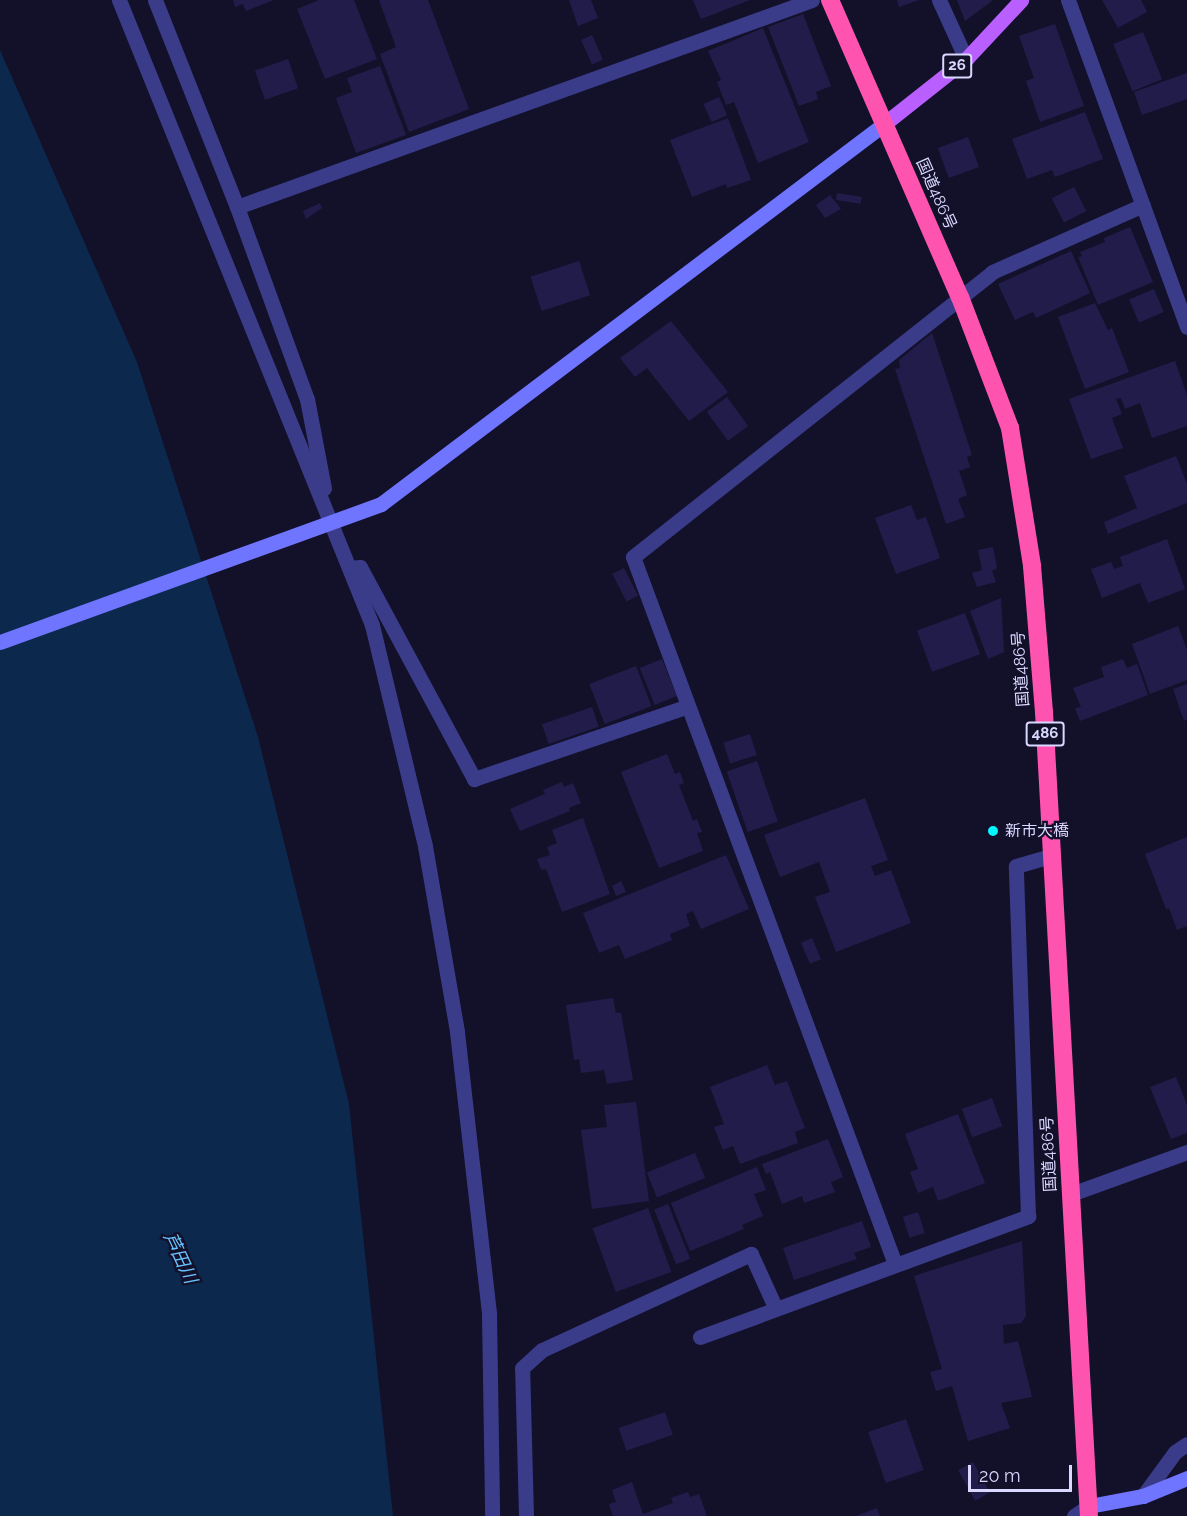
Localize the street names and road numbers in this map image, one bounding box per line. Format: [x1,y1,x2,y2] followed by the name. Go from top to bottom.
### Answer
[942,54,972,78] road number: 26
[912,155,960,233] street label: 国道486号
[1009,630,1033,708] street label: 国道486号
[1026,722,1064,746] road number: 486
[1037,1116,1061,1192] street label: 国道486号

